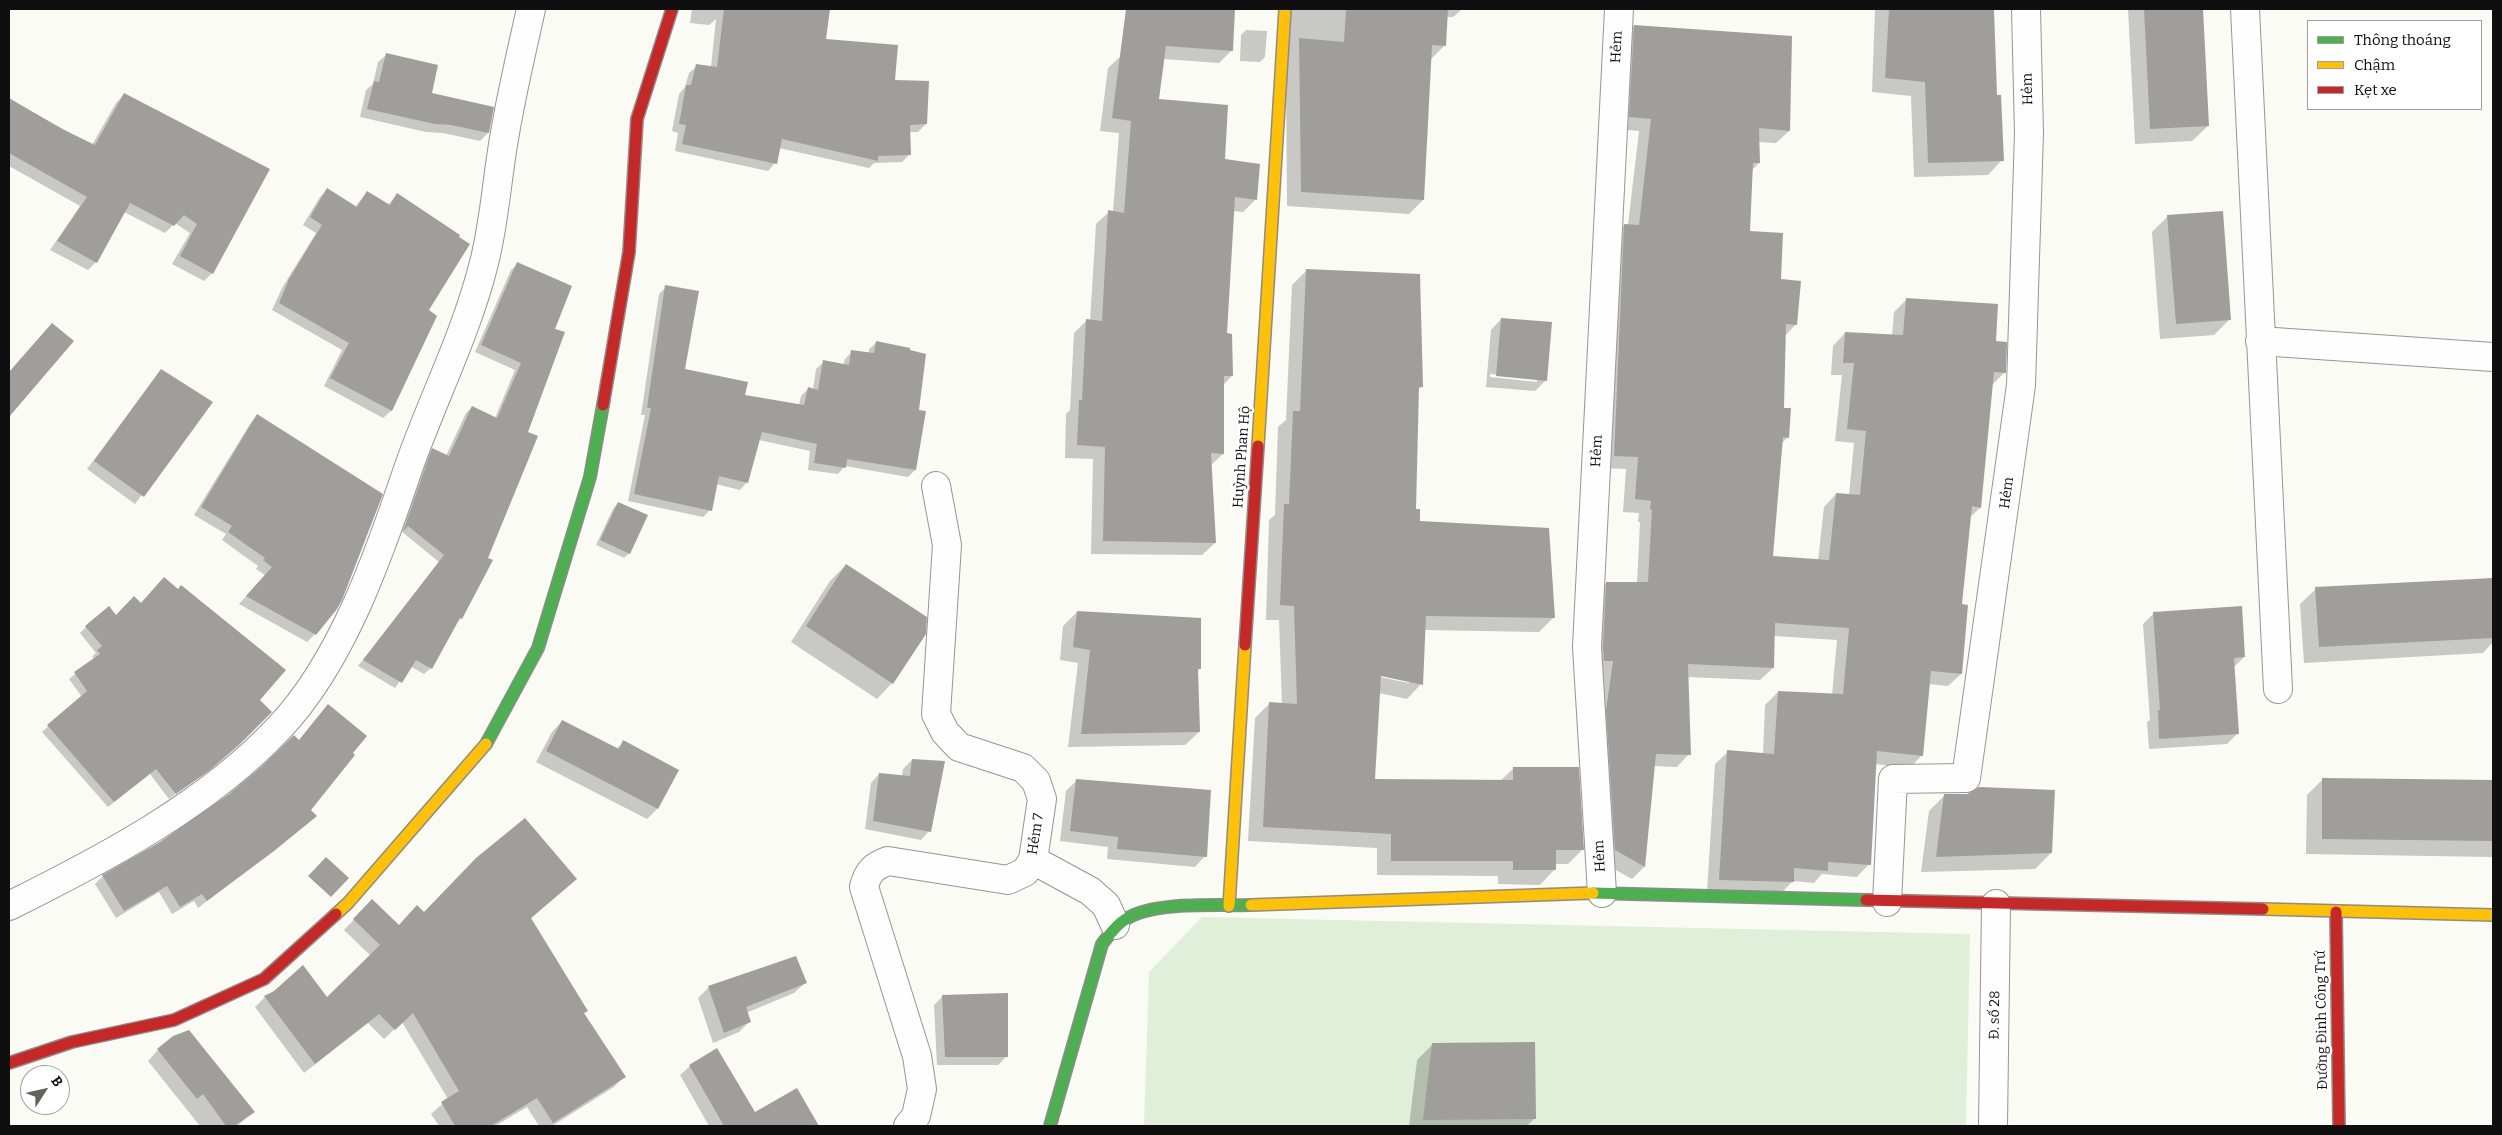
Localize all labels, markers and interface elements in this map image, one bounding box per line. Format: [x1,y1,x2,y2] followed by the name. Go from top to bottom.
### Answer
[2307,20,2482,110] legend
[1608,31,1626,63] street label: Hẻm
[2354,31,2451,49] text: Thông thoáng
[2354,56,2395,74] text: Chậm
[2019,73,2037,105] street label: Hẻm
[2354,81,2397,99] text: Kẹt xe
[1230,405,1254,509] street label: Huỳnh Phan Hộ
[1588,435,1606,467] street label: Hẻm
[1996,476,2018,510] street label: Hẻm
[1024,812,1048,856] street label: Hẻm 7
[1591,840,1609,872] street label: Hẻm
[2312,950,2332,1090] street label: Đường Đinh Công Trứ
[1986,990,2004,1040] street label: Đ. số 28
[20,1065,70,1115] north arrow
[47,1073,66,1090] text: B

